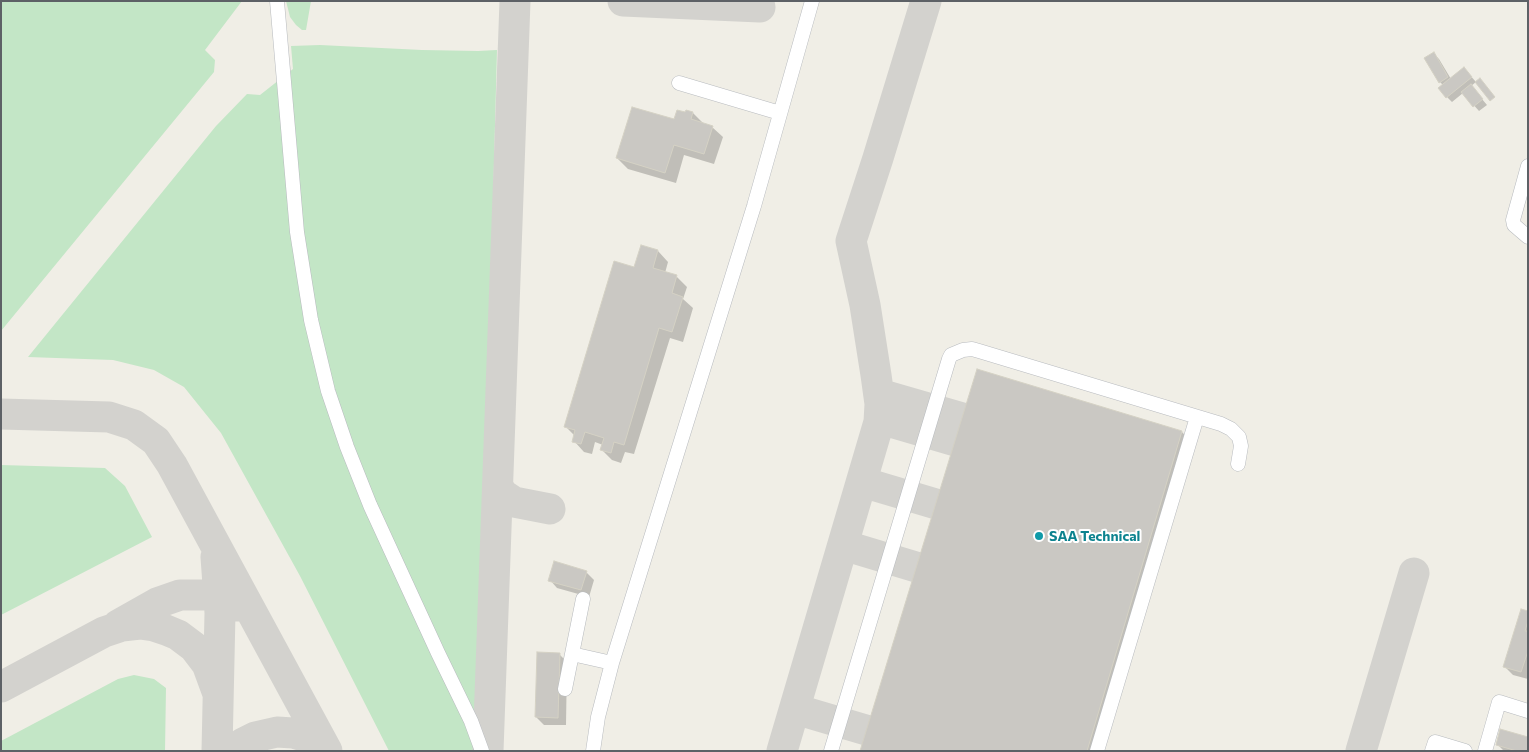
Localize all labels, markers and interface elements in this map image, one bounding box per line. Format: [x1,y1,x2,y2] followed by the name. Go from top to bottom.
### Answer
[1049,528,1140,544] place label: SAA Technical
[1033,530,1045,542] marker: SAA Technical

